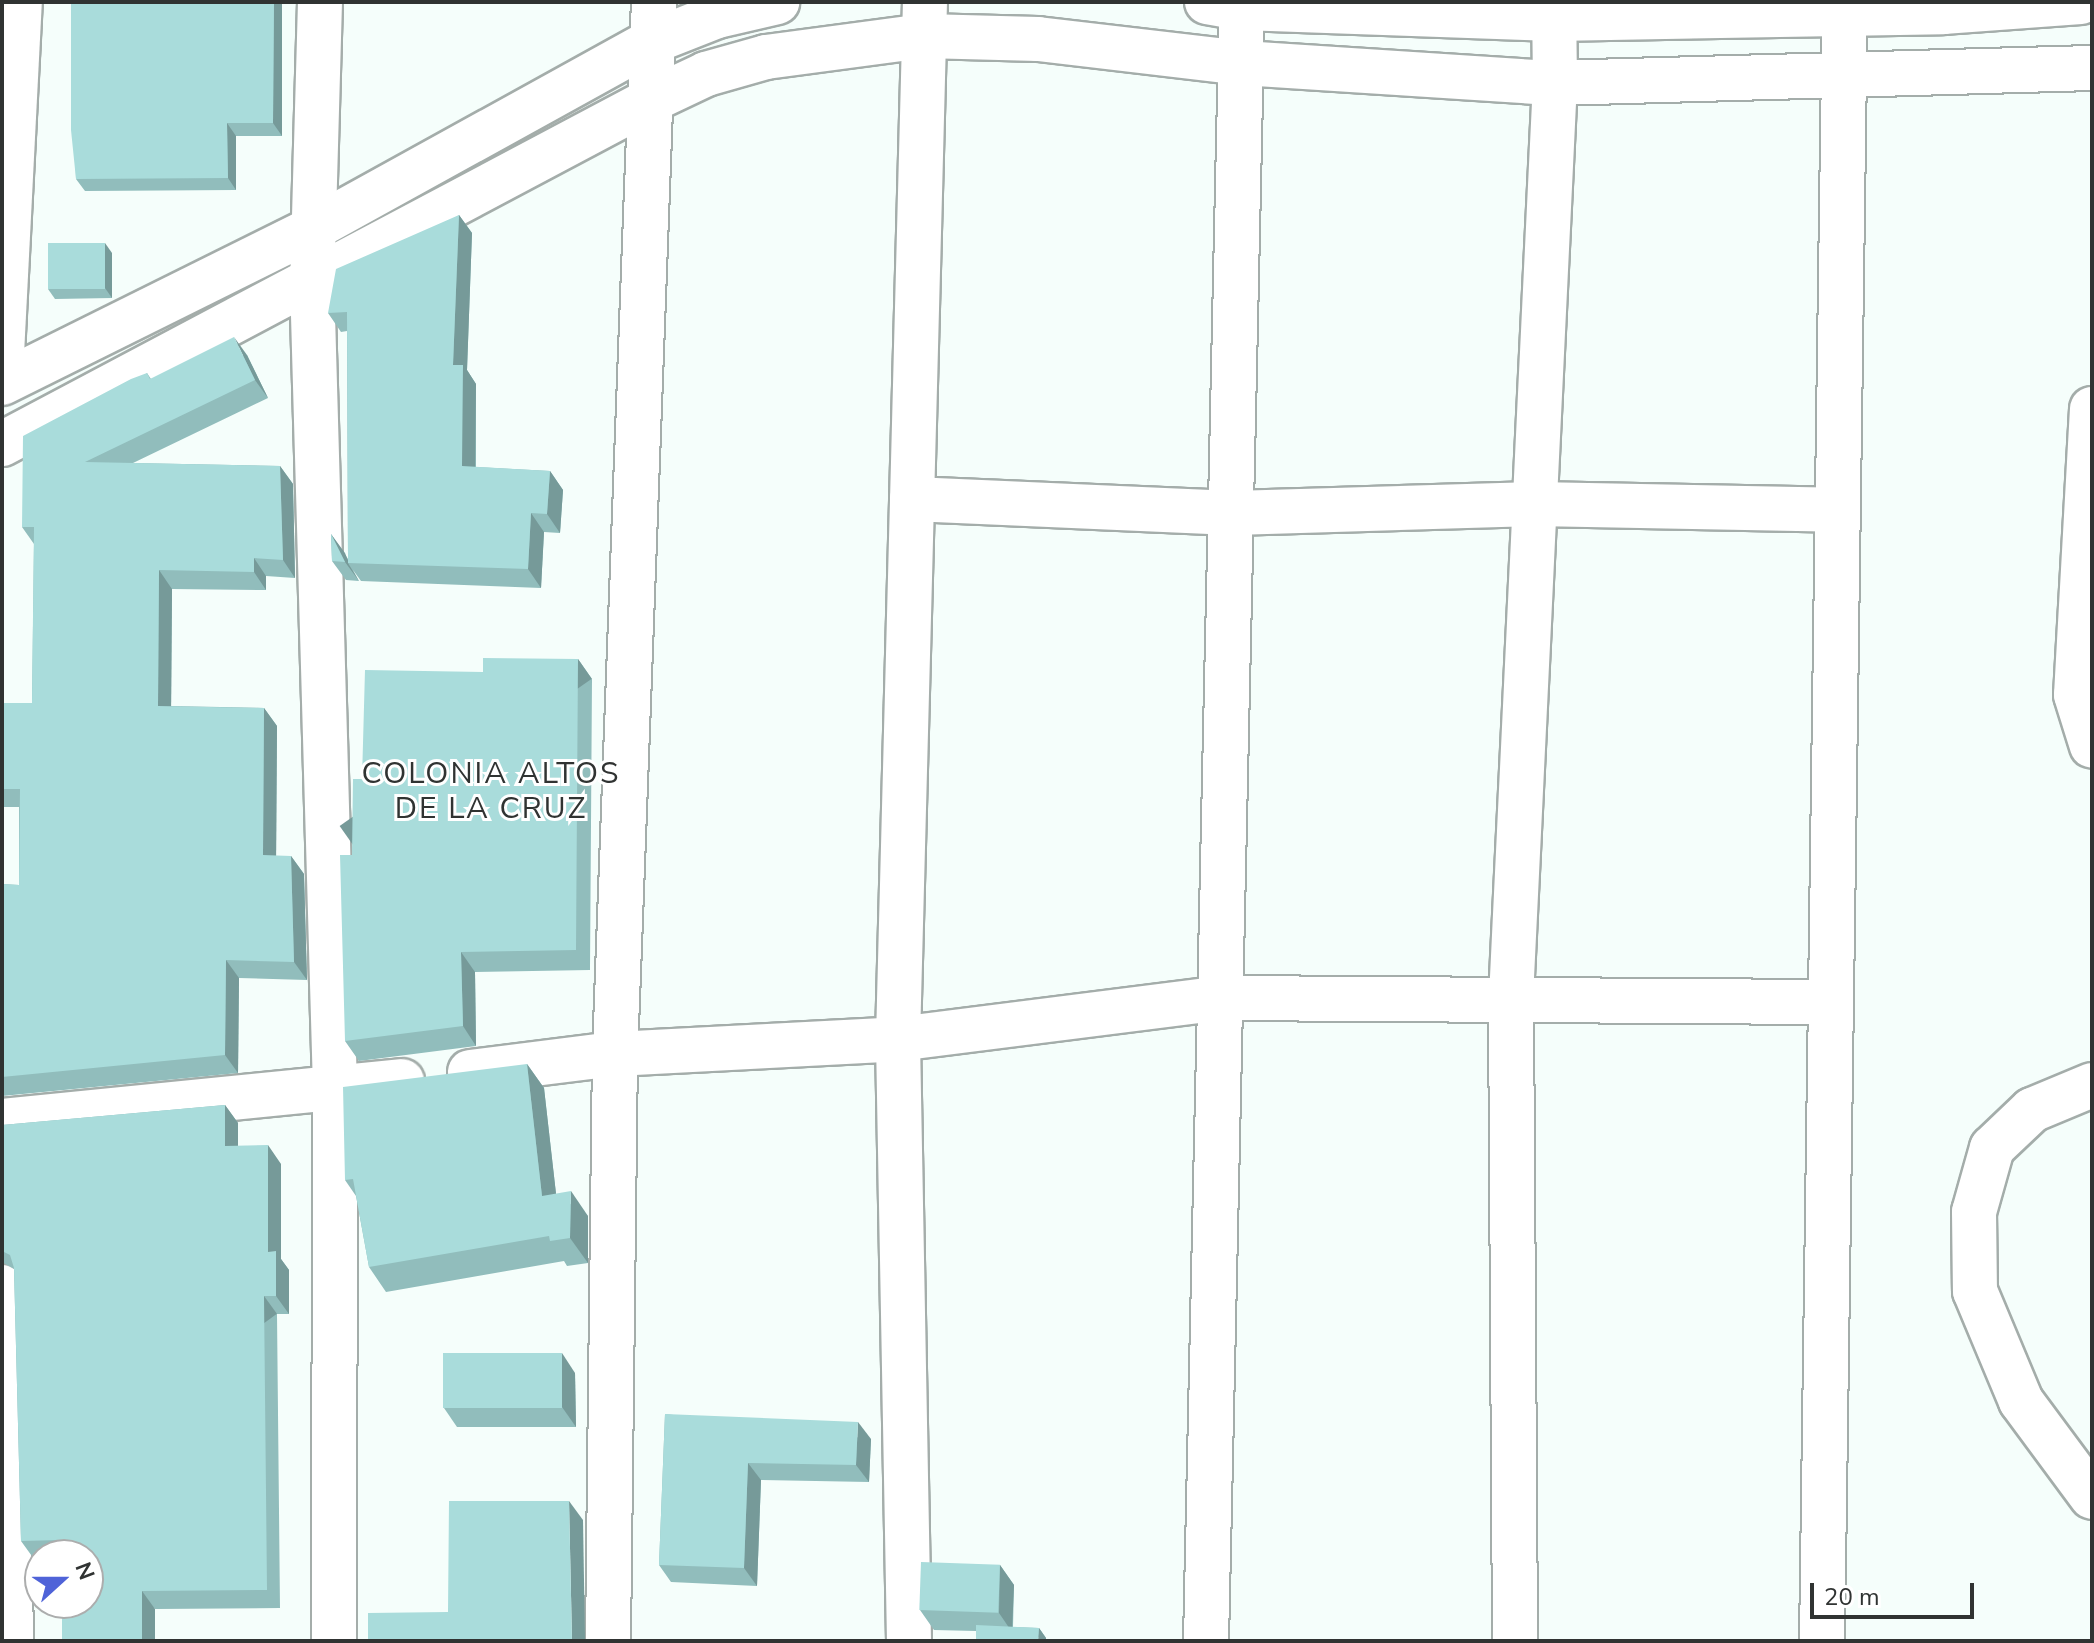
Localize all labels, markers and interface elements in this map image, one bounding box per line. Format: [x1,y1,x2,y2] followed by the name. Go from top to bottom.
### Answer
[362,756,620,826] district label: COLONIA ALTOS DE LA CRUZ
[24,1539,104,1619] north arrow
[68,1558,101,1584] text: N
[1814,1567,1978,1617] scale bar
[1824,1581,1880,1613] text: 20 m

